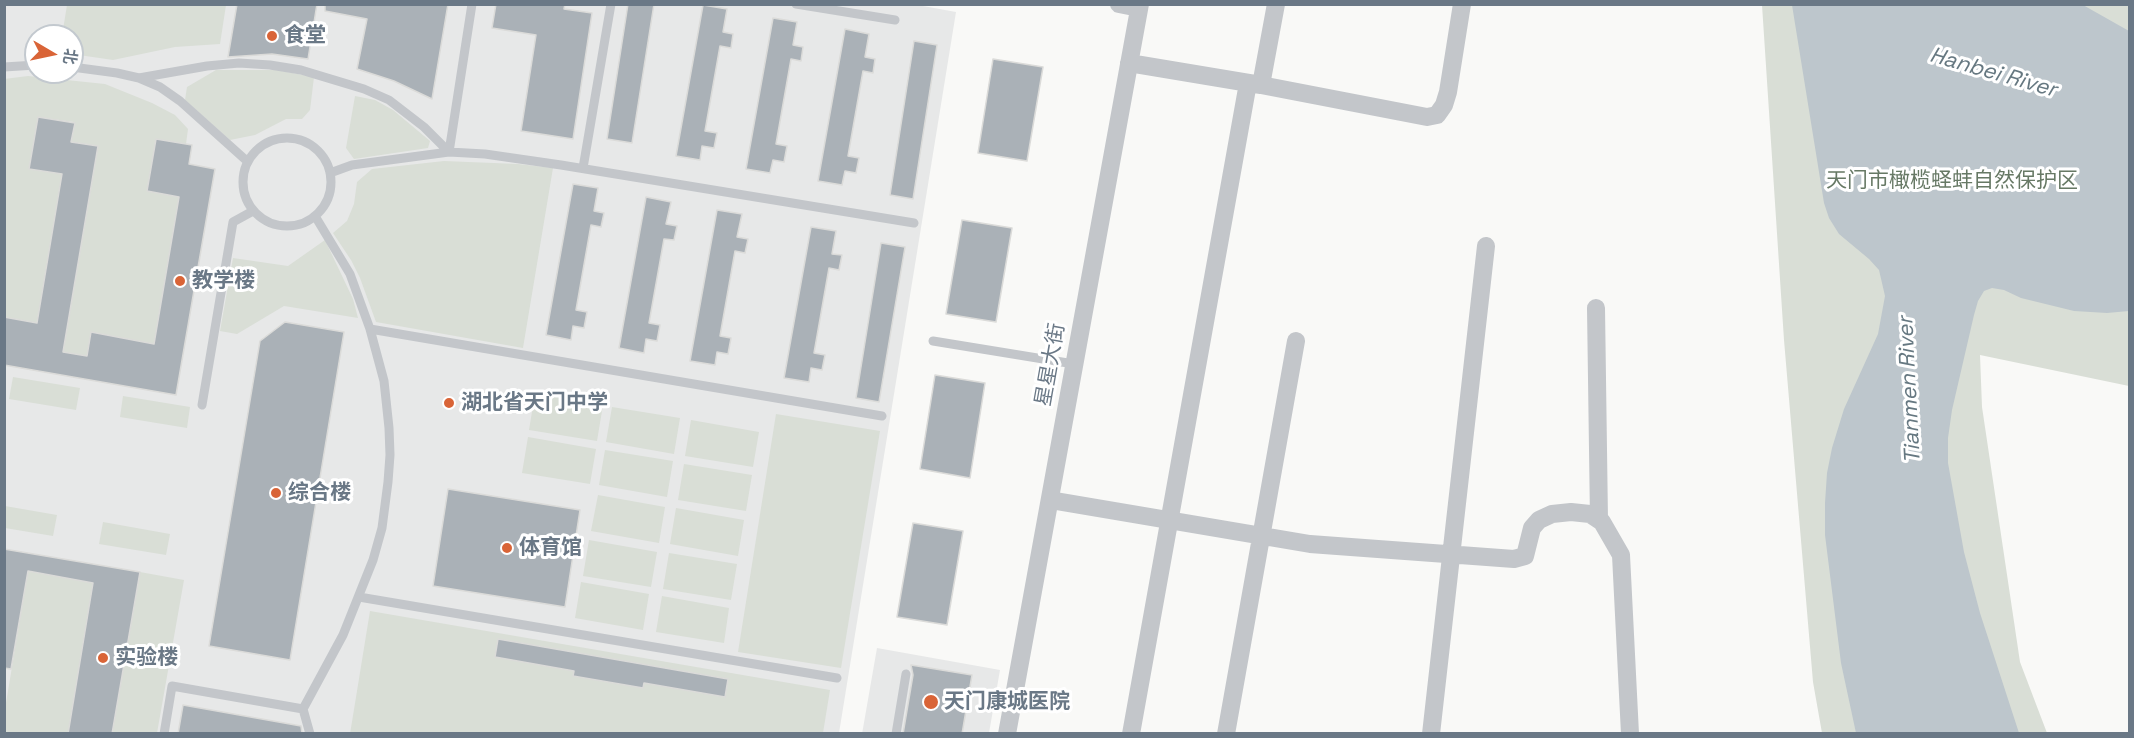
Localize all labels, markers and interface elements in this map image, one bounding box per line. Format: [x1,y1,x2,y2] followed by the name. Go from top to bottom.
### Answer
[284,23,326,49] place label: 食堂
[24,24,84,84] north arrow
[265,29,279,43] marker: 食堂
[1926,42,2060,104] water label: Hanbei River
[59,47,82,66] text: 北
[1826,168,2078,194] park label: 天门市橄榄蛏蚌自然保护区
[192,268,255,294] place label: 教学楼
[173,274,187,288] marker: 教学楼
[1893,316,1927,464] water label: Tianmen River
[1031,321,1071,409] street label: 星星大街
[461,390,608,416] place label: 湖北省天门中学
[442,396,456,410] marker: 湖北省天门中学
[288,480,351,506] place label: 综合楼
[269,486,283,500] marker: 综合楼
[519,535,582,561] place label: 体育馆
[500,541,514,555] marker: 体育馆
[115,645,178,671] place label: 实验楼
[96,651,110,665] marker: 实验楼
[944,689,1070,715] place label: 天门康城医院
[922,693,940,711] marker: 天门康城医院

